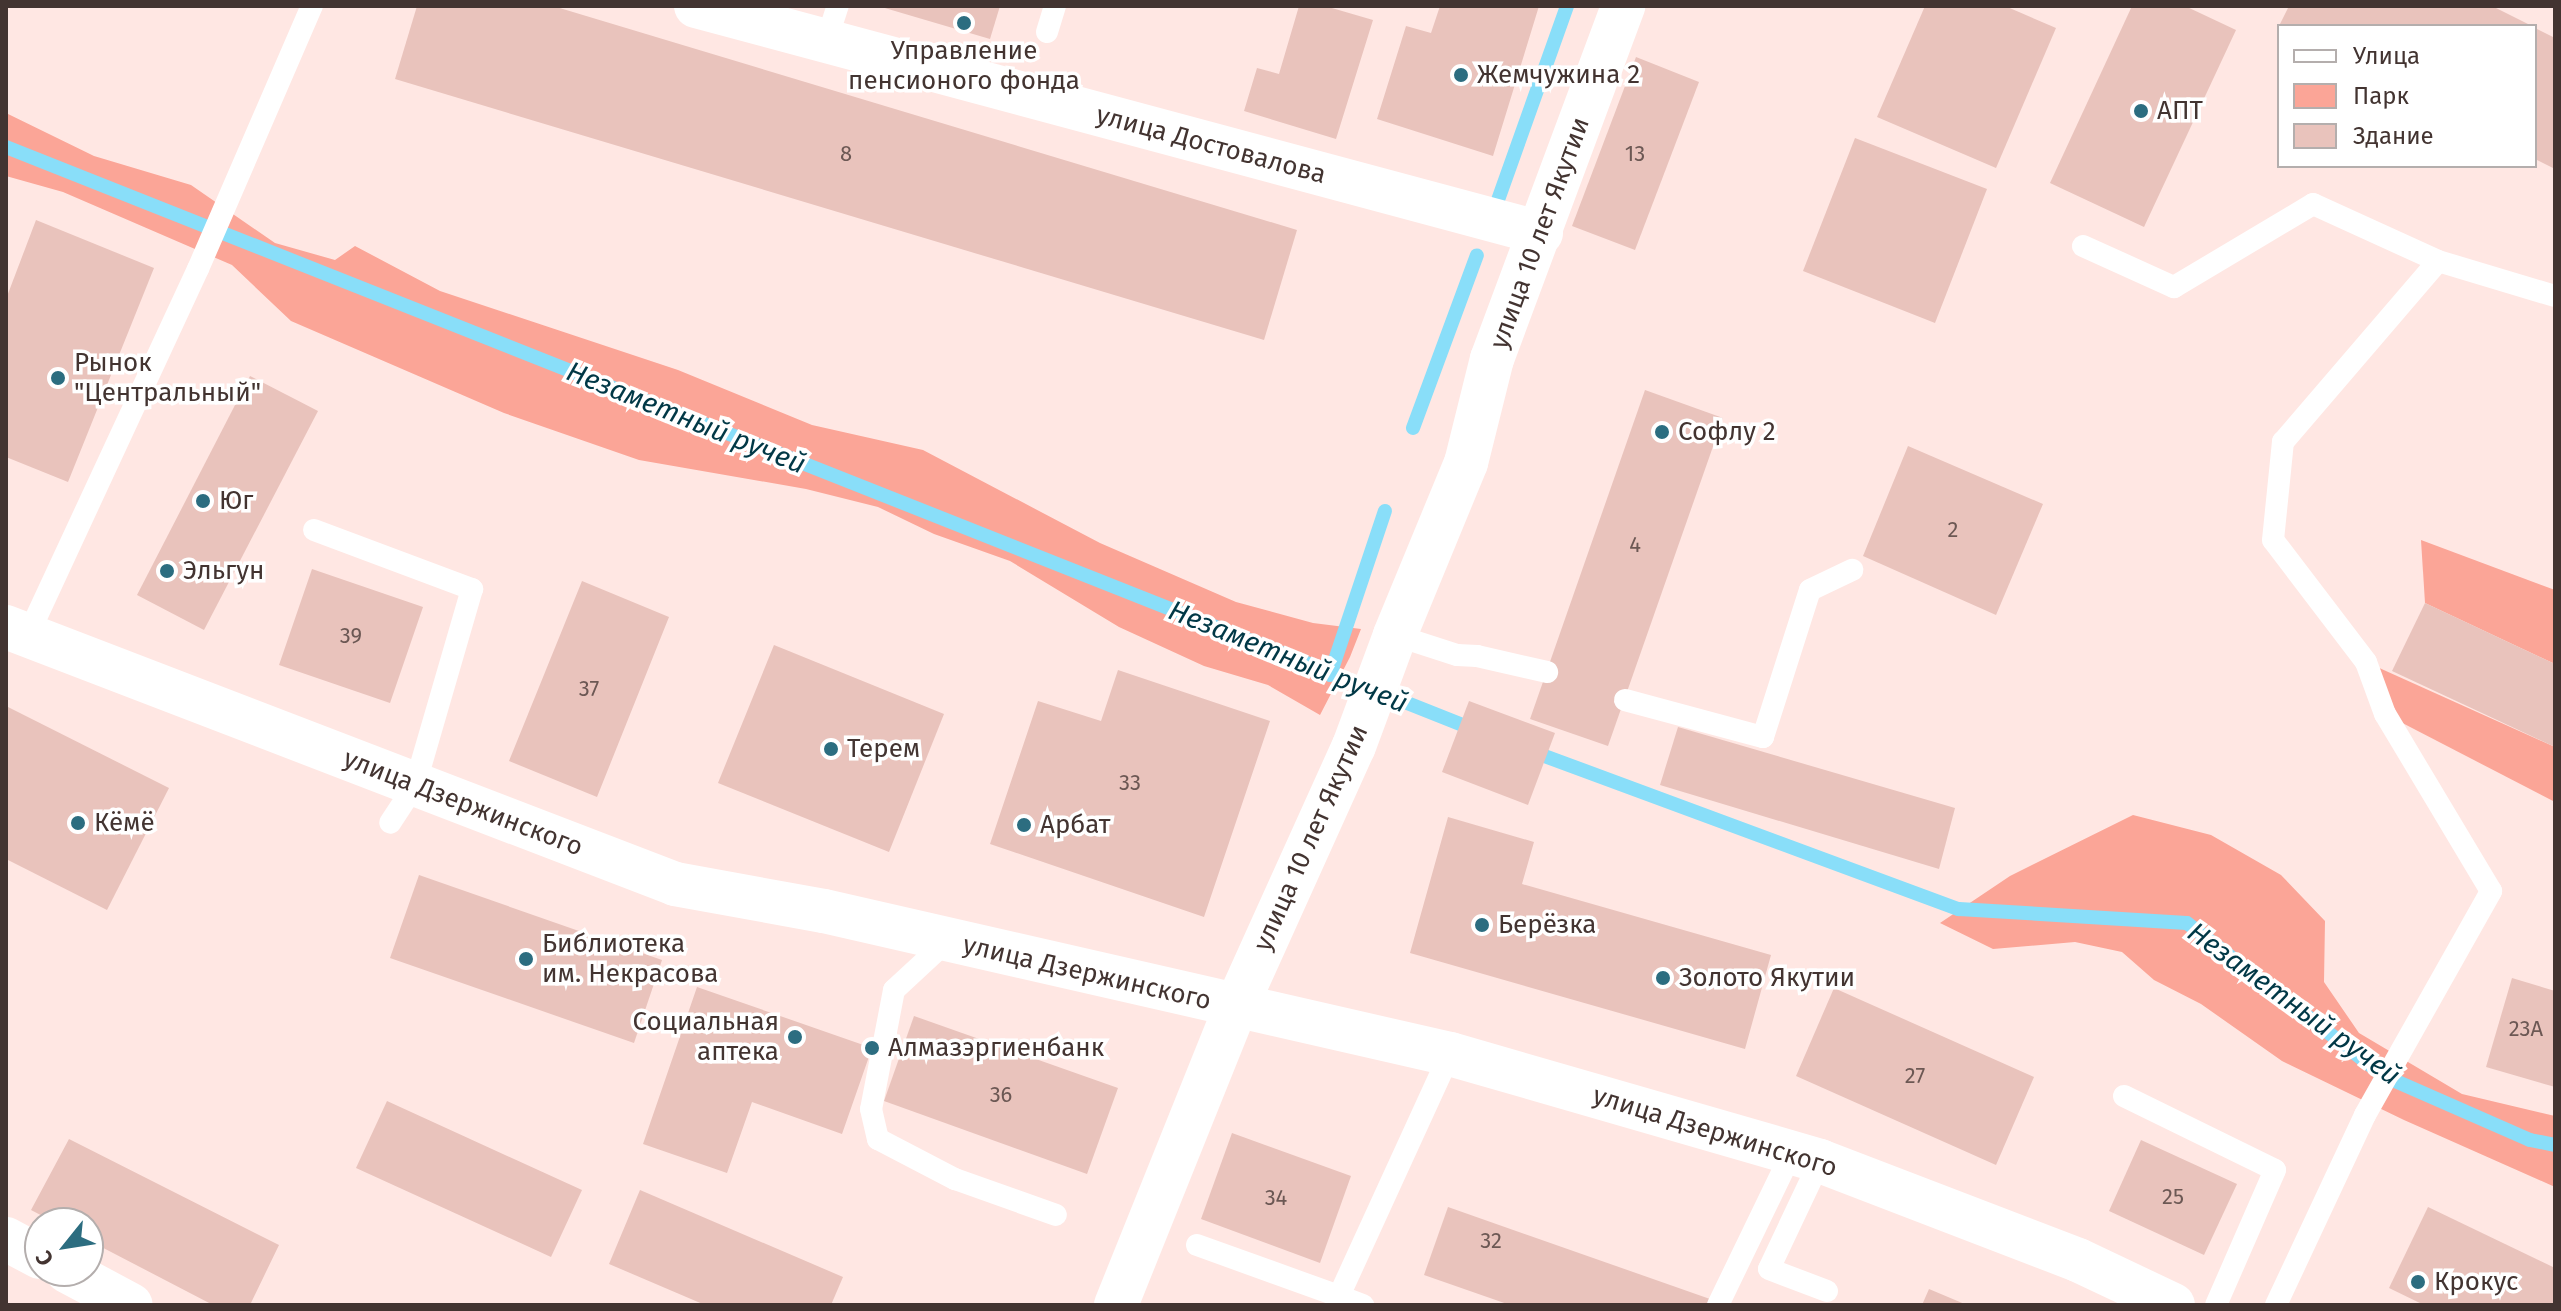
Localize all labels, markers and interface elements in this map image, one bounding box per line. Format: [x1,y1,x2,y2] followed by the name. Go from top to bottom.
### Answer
[955,14,973,32] marker: Управление пенсионого фонда
[2277,24,2537,168] legend
[848,35,1080,96] place label: Управление пенсионого фонда
[2353,42,2420,70] text: Улица
[1477,59,1640,91] place label: Жемчужина 2
[1452,66,1470,84] marker: Жемчужина 2
[2353,82,2409,110] text: Парк
[2157,95,2203,127] place label: АПТ
[1093,99,1329,191] street label: улица Достовалова
[2132,102,2150,120] marker: АПТ
[1484,113,1596,353] street label: улица 10 лет Якутии
[2353,122,2434,150] text: Здание
[840,141,852,167] house number: 8
[1625,141,1645,167] house number: 13
[74,347,261,408] place label: Рынок "Центральный"
[561,355,811,481] water label: Незаметный ручей
[49,369,67,387] marker: Рынок "Центральный"
[1678,416,1776,448] place label: Софлу 2
[1653,423,1671,441] marker: Софлу 2
[219,485,254,517] place label: Юг
[194,492,212,510] marker: Юг
[1948,517,1958,543] house number: 2
[1629,532,1641,558] house number: 4
[183,555,264,587] place label: Эльгун
[158,562,176,580] marker: Эльгун
[1163,594,1413,720] water label: Незаметный ручей
[340,623,362,649] house number: 39
[579,676,599,702] house number: 37
[1247,720,1375,956] street label: улица 10 лет Якутии
[847,733,920,765] place label: Терем
[822,740,840,758] marker: Терем
[339,743,587,863] street label: улица Дзержинского
[1119,770,1141,796] house number: 33
[94,807,155,839] place label: Кёмё
[1040,809,1110,841] place label: Арбат
[69,814,87,832] marker: Кёмё
[1015,816,1033,834] marker: Арбат
[1498,909,1596,941] place label: Берёзка
[2181,915,2407,1093] water label: Незаметный ручей
[1473,916,1491,934] marker: Берёзка
[542,928,718,990] place label: Библиотека им. Некрасова
[960,929,1214,1017] street label: улица Дзержинского
[517,950,535,968] marker: Библиотека им. Некрасова
[1679,962,1855,994] place label: Золото Якутии
[1654,969,1672,987] marker: Золото Якутии
[633,1006,779,1068] place label: Социальная аптека
[2509,1016,2543,1042] house number: 23А
[786,1028,804,1046] marker: Социальная аптека
[888,1032,1104,1064] place label: Алмазэргиенбанк
[863,1039,881,1057] marker: Алмазэргиенбанк
[1905,1063,1925,1089] house number: 27
[1589,1080,1841,1184] street label: улица Дзержинского
[990,1082,1012,1108] house number: 36
[2162,1184,2184,1210] house number: 25
[1265,1185,1287,1211] house number: 34
[24,1207,104,1287] north arrow
[1480,1228,1502,1254] house number: 32
[30,1246,59,1270] text: С
[2434,1266,2519,1298] place label: Крокус
[2409,1273,2427,1291] marker: Крокус

